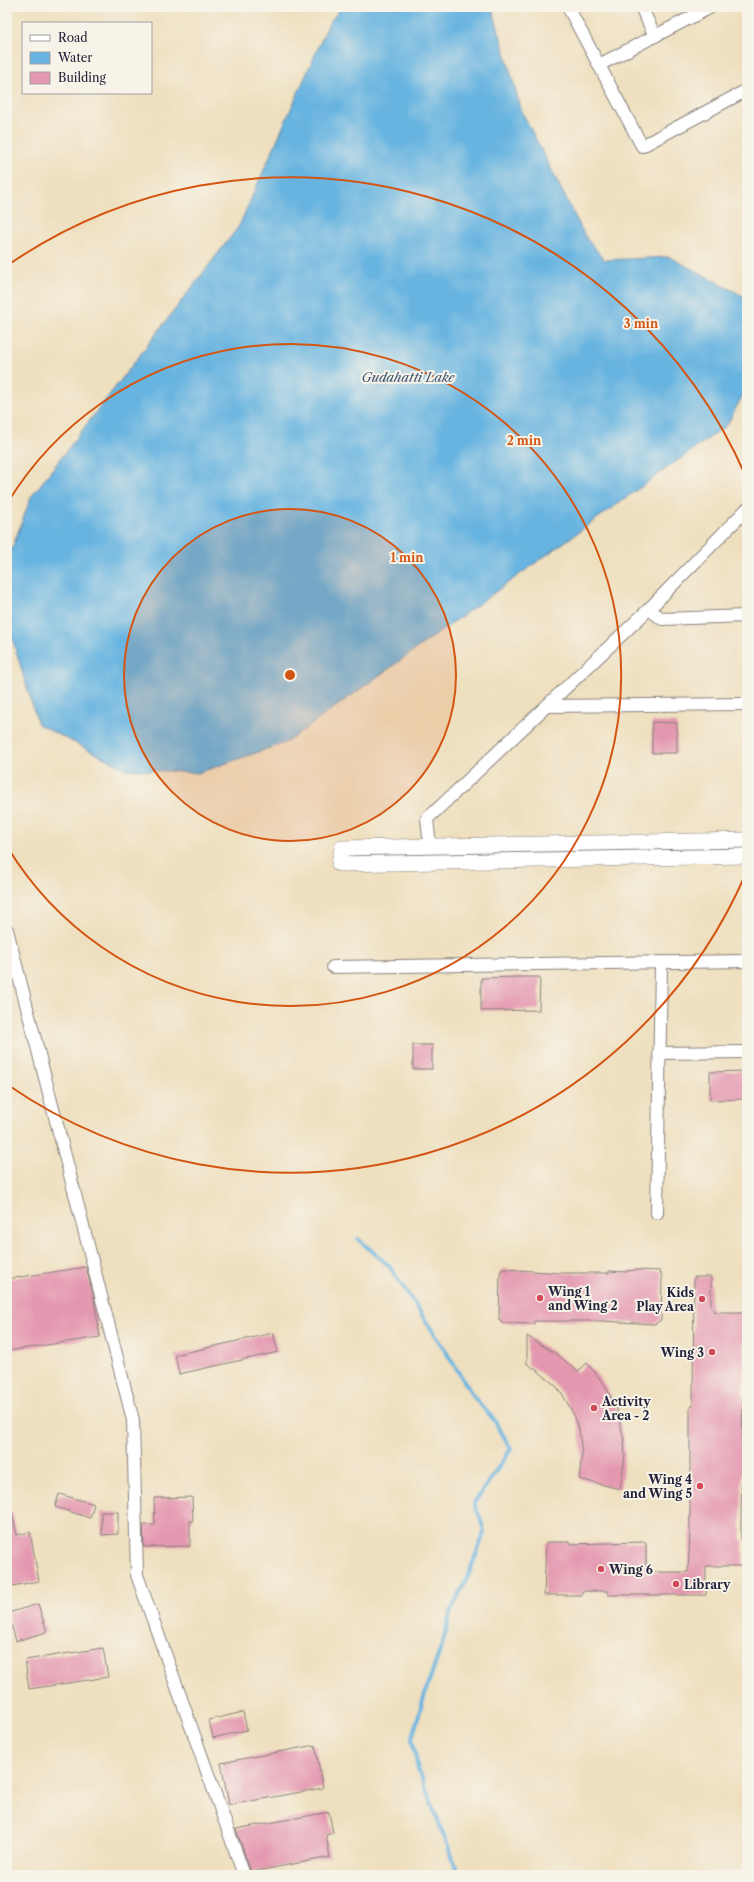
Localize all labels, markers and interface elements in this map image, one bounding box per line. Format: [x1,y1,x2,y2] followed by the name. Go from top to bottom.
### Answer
[22,22,152,94] legend
[58,30,88,45] text: Road
[57,50,92,65] text: Water
[58,70,106,85] text: Building
[624,316,659,331] text: 3 min
[361,369,455,385] water label: Gudahatti Lake
[507,433,542,448] text: 2 min
[391,550,424,565] text: 1 min
[283,668,297,682] centre of rings
[547,1284,618,1313] place label: Wing 1 and Wing 2
[636,1285,695,1314] place label: Kids Play Area
[535,1293,545,1303] marker: Wing 1 and Wing 2
[697,1294,707,1304] marker: Kids Play Area
[659,1345,704,1360] place label: Wing 3
[707,1347,717,1357] marker: Wing 3
[601,1394,651,1423] place label: Activity Area - 2
[589,1403,599,1413] marker: Activity Area - 2
[623,1472,692,1501] place label: Wing 4 and Wing 5
[695,1481,705,1491] marker: Wing 4 and Wing 5
[608,1562,653,1577] place label: Wing 6
[596,1564,606,1574] marker: Wing 6
[684,1577,731,1592] place label: Library
[671,1579,681,1589] marker: Library

